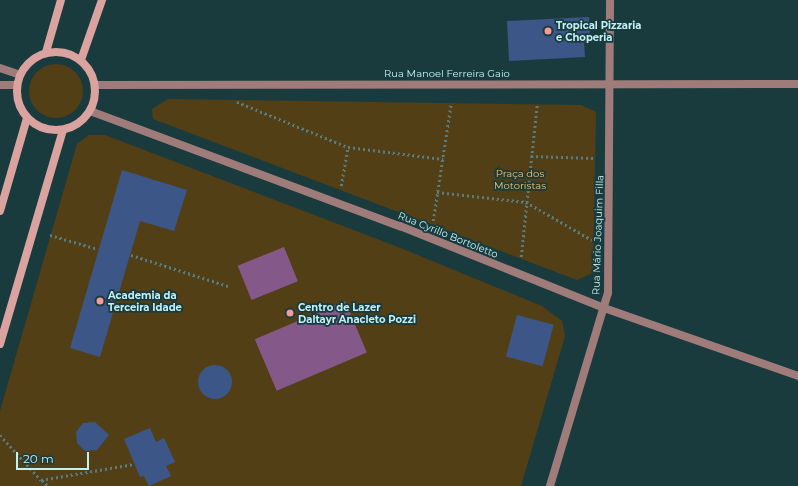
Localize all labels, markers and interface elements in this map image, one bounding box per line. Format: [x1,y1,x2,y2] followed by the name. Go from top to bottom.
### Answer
[556,19,641,42] place label: Tropical Pizzaria e Choperia
[543,26,553,36] marker: Tropical Pizzaria e Choperia
[384,68,510,80] street label: Rua Manoel Ferreira Gaio
[494,167,546,190] park label: Praça dos Motoristas
[590,175,606,295] street label: Rua Mário Joaquim Filla
[396,209,500,261] street label: Rua Cyrillo Bortoletto
[108,289,182,312] place label: Academia da Terceira Idade
[95,296,105,306] marker: Academia da Terceira Idade
[298,301,416,324] place label: Centro de Lazer Daltayr Anacleto Pozzi
[285,308,295,318] marker: Centro de Lazer Daltayr Anacleto Pozzi
[18,444,91,470] scale bar
[23,451,54,466] text: 20 m

